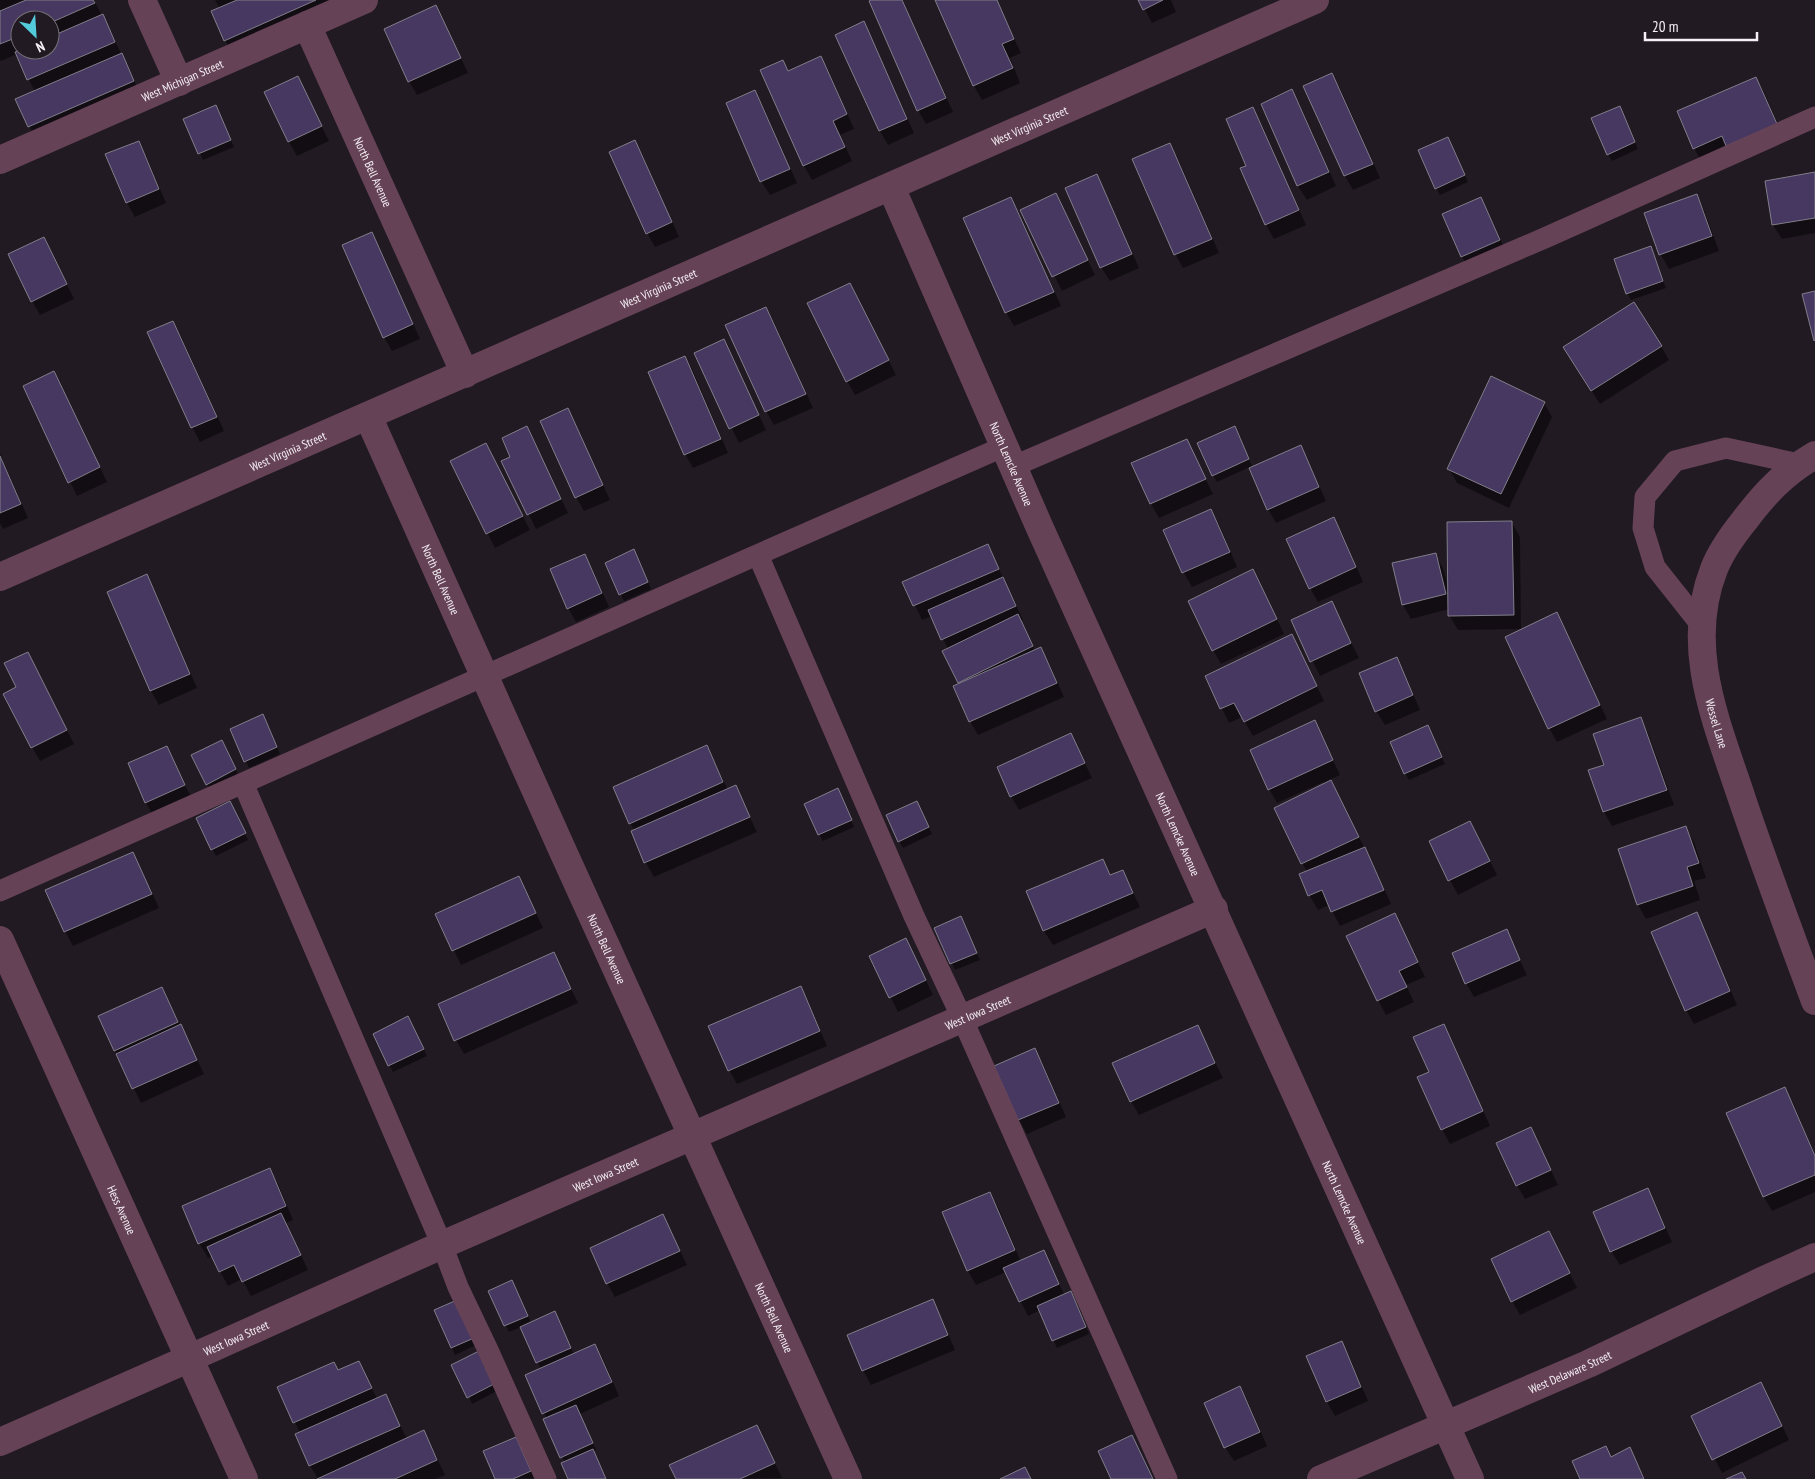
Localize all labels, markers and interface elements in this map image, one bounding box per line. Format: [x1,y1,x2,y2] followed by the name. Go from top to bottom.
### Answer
[10,10,60,60] north arrow
[1645,10,1758,42] scale bar
[1652,17,1678,36] text: 20 m
[33,37,48,57] text: N
[139,55,226,104] street label: West Michigan Street
[989,102,1070,149] street label: West Virginia Street
[351,134,396,209] street label: North Bell Avenue
[618,265,699,311] street label: West Virginia Street
[987,420,1037,508] street label: North Lemcke Avenue
[247,427,329,474] street label: West Virginia Street
[419,542,463,617] street label: North Bell Avenue
[1703,697,1732,750] street label: Wessel Lane
[1153,790,1204,878] street label: North Lemcke Avenue
[585,911,630,986] street label: North Bell Avenue
[943,991,1013,1033] street label: West Iowa Street
[570,1153,641,1195] street label: West Iowa Street
[1319,1158,1370,1246] street label: North Lemcke Avenue
[104,1183,140,1237] street label: Hess Avenue
[752,1280,797,1355] street label: North Bell Avenue
[201,1316,271,1359] street label: West Iowa Street
[1526,1346,1614,1396] street label: West Delaware Street

